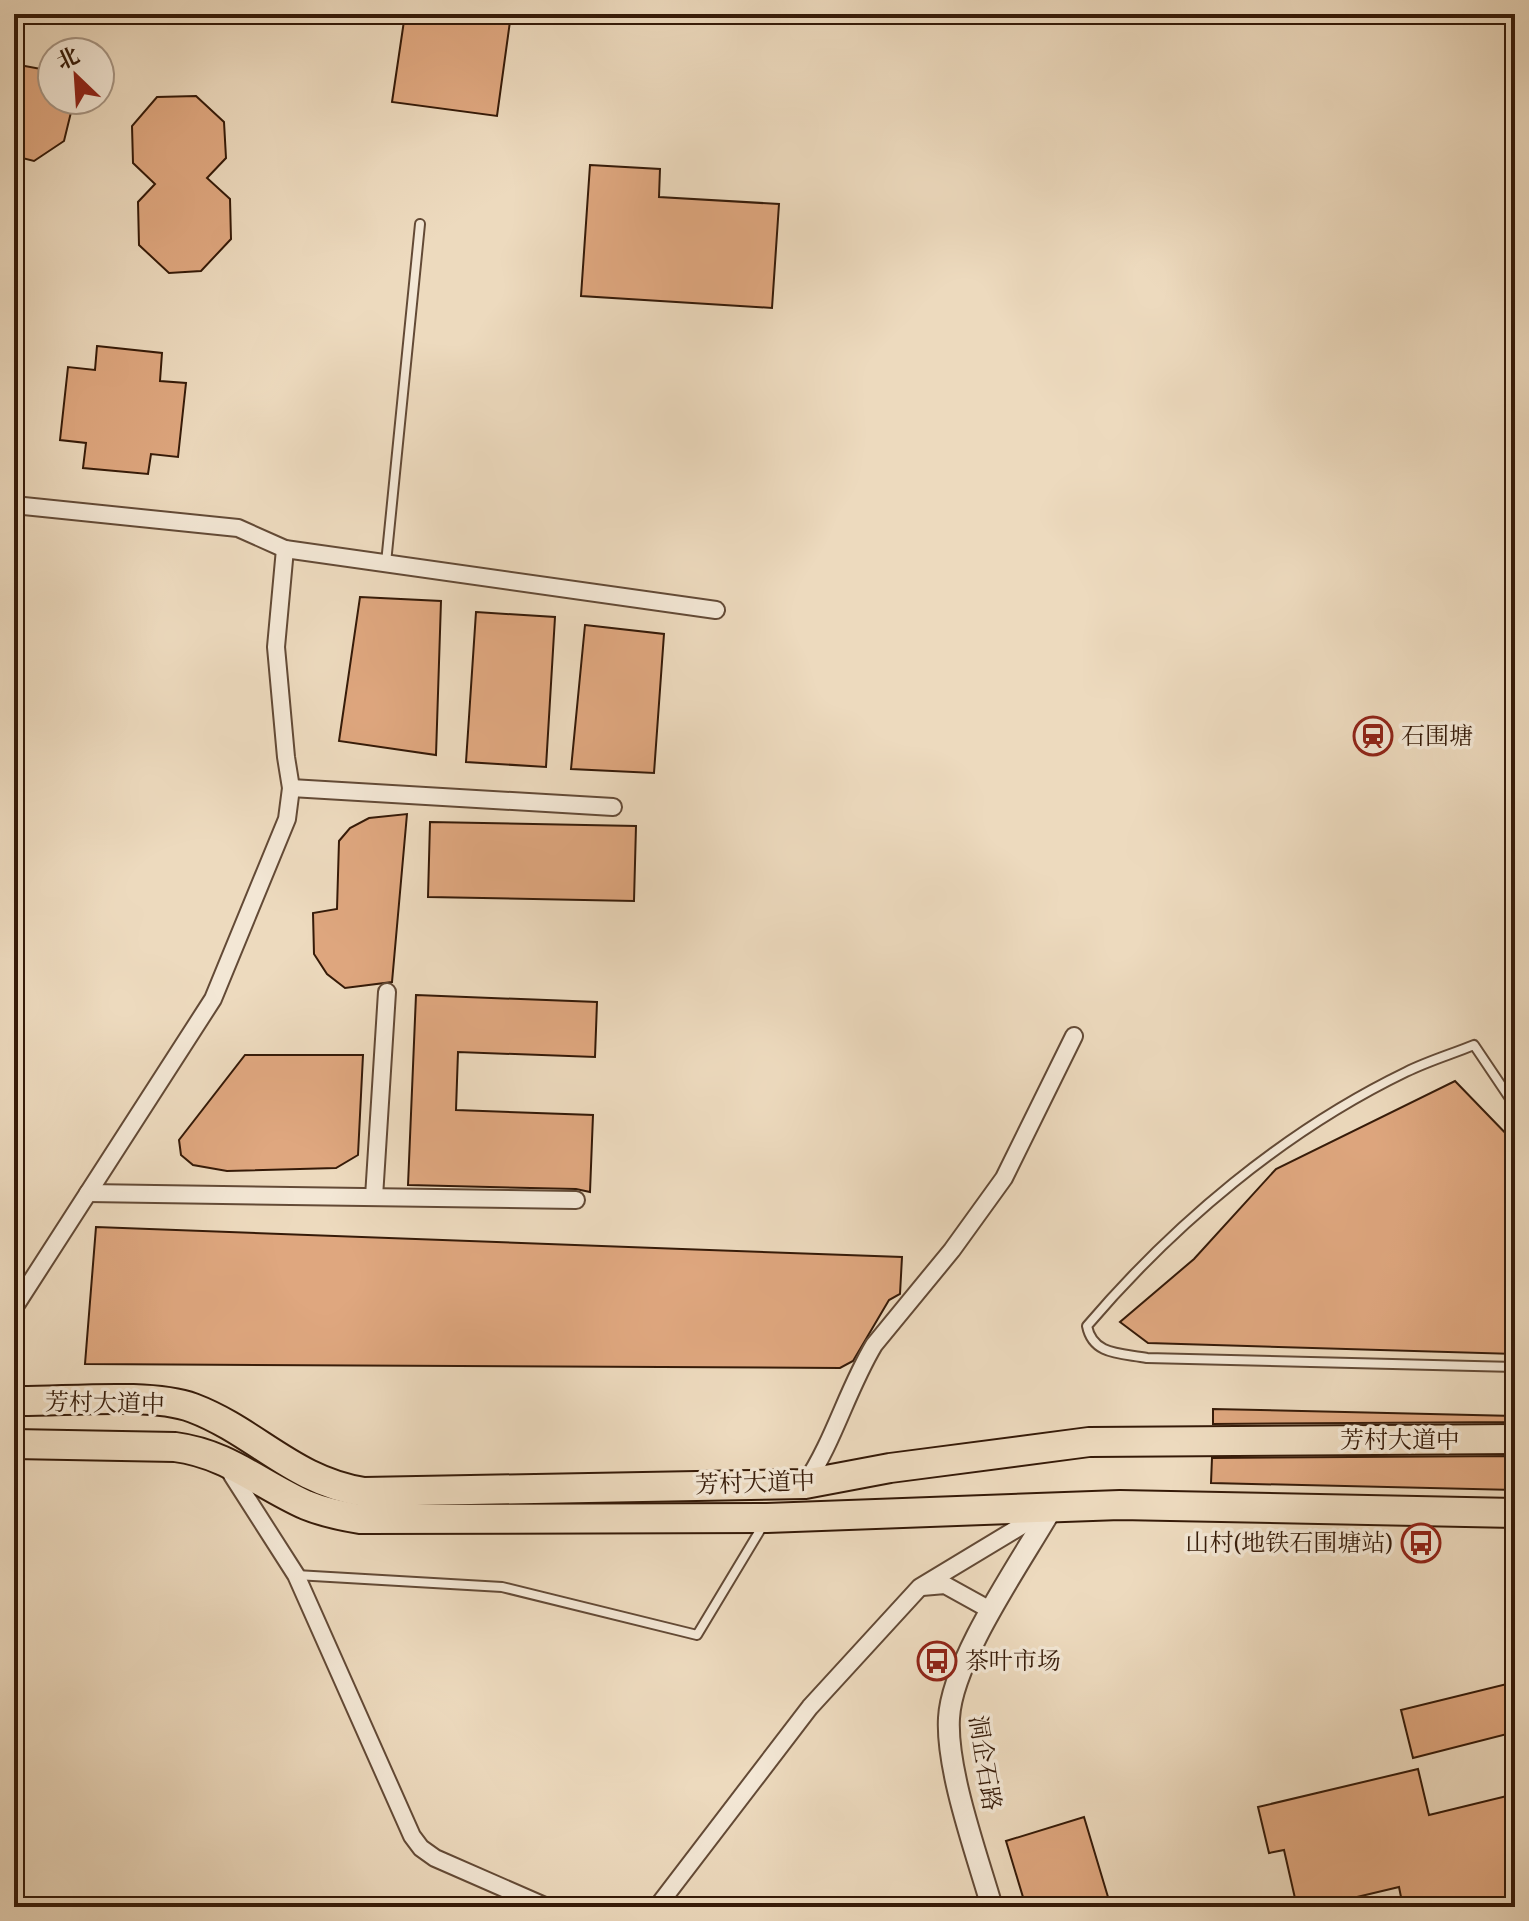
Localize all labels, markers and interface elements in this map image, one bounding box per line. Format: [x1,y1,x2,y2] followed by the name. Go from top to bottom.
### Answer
[36,36,116,116] north arrow
[51,39,84,77] text: 北
[1352,715,1394,757] station icon: 石围塘
[1401,718,1473,753] place label: 石围塘
[45,1384,165,1421] street label: 芳村大道中
[1340,1422,1460,1457] street label: 芳村大道中
[694,1463,816,1502] street label: 芳村大道中
[1400,1522,1442,1564] bus stop icon: 山村(地铁石围塘站)
[1186,1525,1393,1560] place label: 山村(地铁石围塘站)
[916,1640,958,1682] bus stop icon: 茶叶市场
[965,1643,1061,1678] place label: 茶叶市场
[961,1713,1010,1813] street label: 洞企石路

